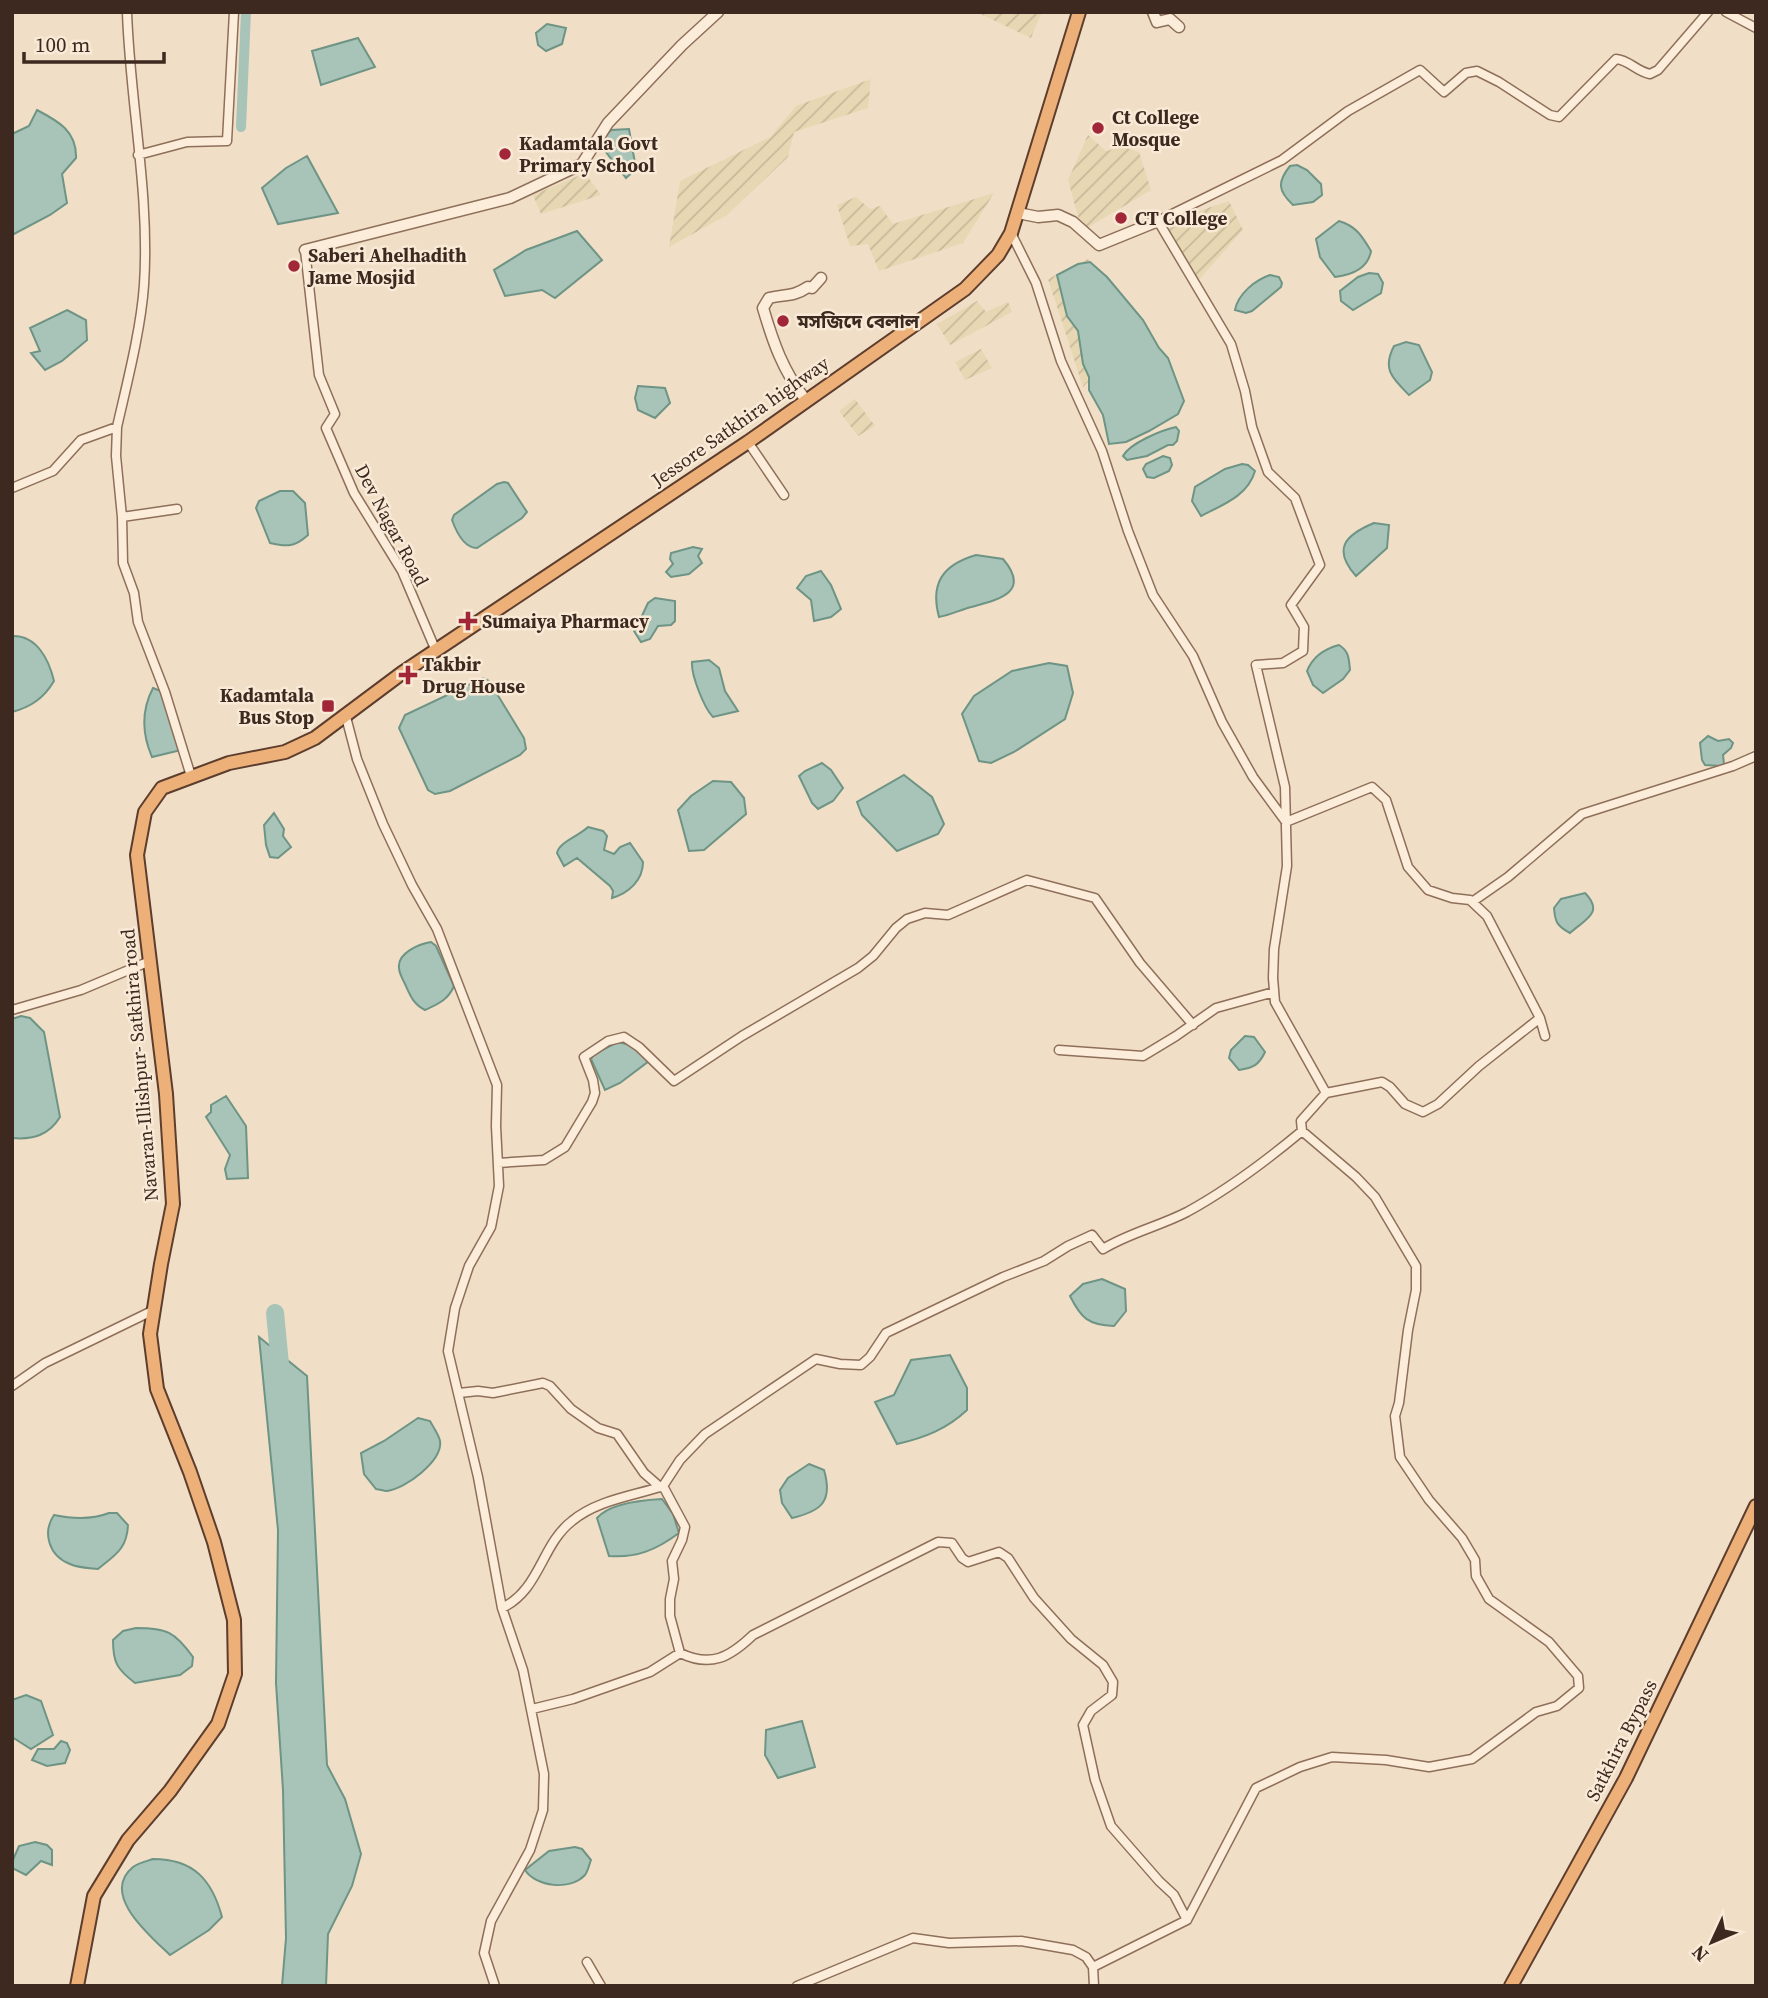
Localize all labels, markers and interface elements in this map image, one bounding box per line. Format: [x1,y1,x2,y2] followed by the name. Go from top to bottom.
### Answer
[24,21,164,65] scale bar
[35,30,90,59] text: 100 m
[1112,104,1199,152] place label: Ct College Mosque
[1090,120,1106,136] marker: Ct College Mosque
[519,130,658,178] place label: Kadamtala Govt Primary School
[497,146,513,162] marker: Kadamtala Govt Primary School
[1135,205,1227,231] place label: CT College
[1113,210,1129,226] marker: CT College
[307,242,467,290] place label: Saberi Ahelhadith Jame Mosjid
[286,258,302,274] marker: Saberi Ahelhadith Jame Mosjid
[796,308,920,334] place label: মসজিদে বেলাল
[775,313,791,329] marker: মসজিদে বেলাল
[645,350,834,493] street label: Jessore Satkhira highway
[349,459,435,591] street label: Dev Nagar Road
[482,608,650,634] place label: Sumaiya Pharmacy
[460,613,476,629] marker: Sumaiya Pharmacy
[422,651,525,699] place label: Takbir Drug House
[400,667,416,683] marker: Takbir Drug House
[220,682,315,730] place label: Kadamtala Bus Stop
[320,698,336,714] marker: Kadamtala Bus Stop
[114,927,164,1202] street label: Navaran-Illishpur- Satkhira road
[1579,1675,1663,1805] street label: Satkhira Bypass
[1677,1907,1747,1977] north arrow
[1686,1940,1714,1968] text: N

